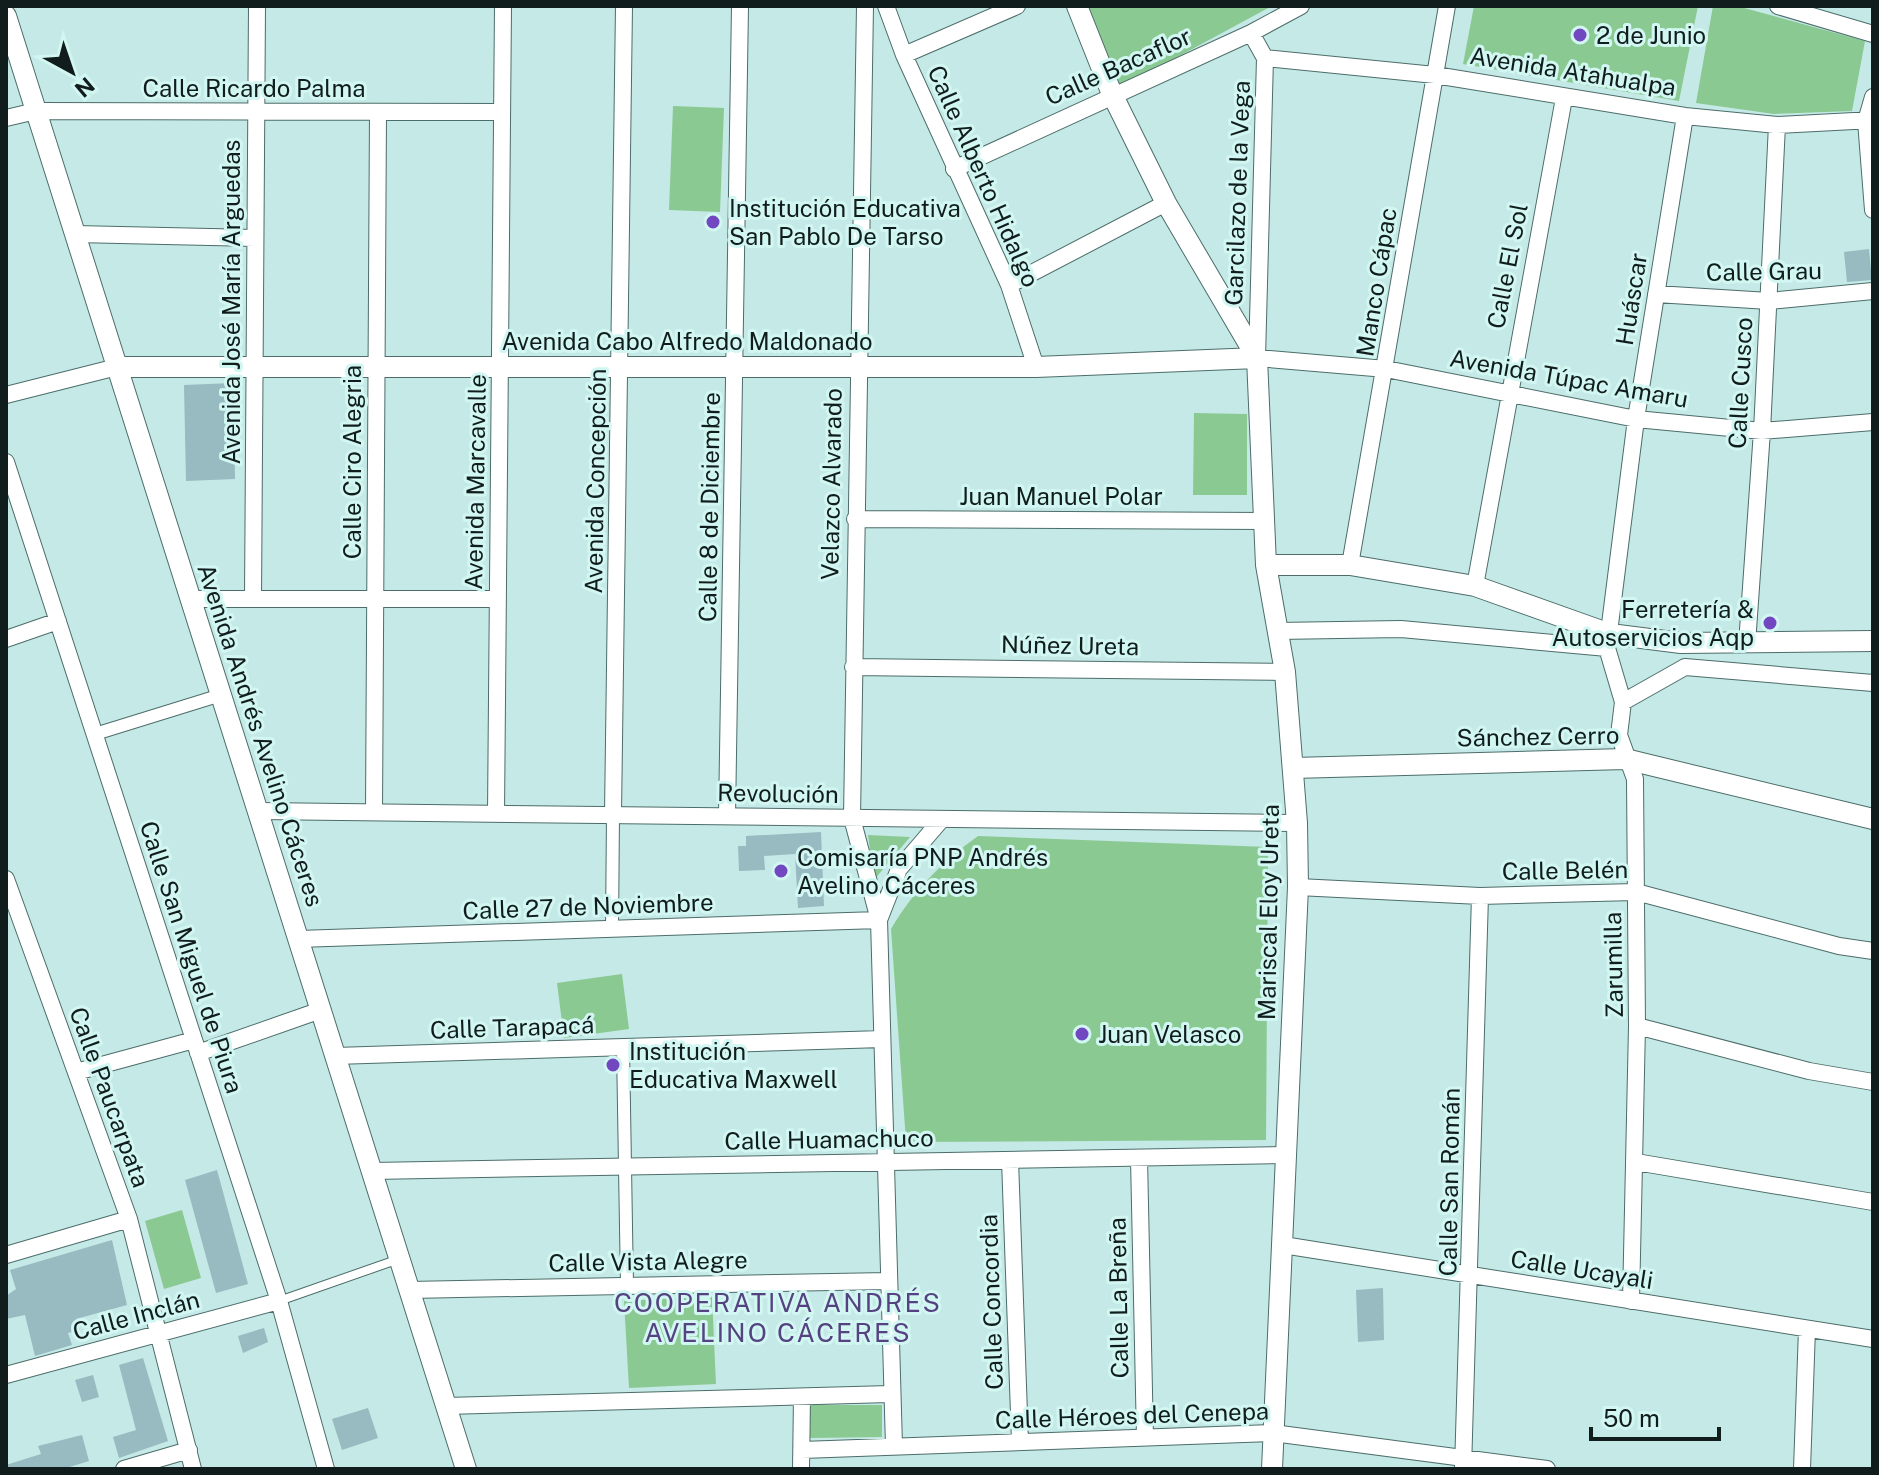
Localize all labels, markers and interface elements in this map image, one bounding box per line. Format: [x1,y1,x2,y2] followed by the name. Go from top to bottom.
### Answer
[1041,21,1195,111] street label: Calle Bacaflor
[1596,21,1706,49] place label: 2 de Junio
[1571,26,1589,44] marker: 2 de Junio
[32,32,112,112] north arrow
[1468,41,1678,101] street label: Avenida Atahualpa
[923,61,1045,291] street label: Calle Alberto Hidalgo
[70,72,100,103] text: N
[143,74,365,102] street label: Calle Ricardo Palma
[1219,80,1255,306] street label: Garcilazo de la Vega
[217,140,245,465] street label: Avenida José María Arguedas
[729,194,961,250] place label: Institución Educativa San Pablo De Tarso
[1481,201,1533,331] street label: Calle El Sol
[1350,205,1402,359] street label: Manco Cápac
[704,213,722,231] marker: Institución Educativa San Pablo De Tarso
[1610,251,1652,347] street label: Huáscar
[1706,256,1822,286] street label: Calle Grau
[1723,317,1757,449] street label: Calle Cusco
[501,327,873,355] street label: Avenida Cabo Alfredo Maldonado
[1448,343,1690,413] street label: Avenida Túpac Amaru
[338,365,366,559] street label: Calle Ciro Alegria
[579,368,611,594] street label: Avenida Concepción
[459,374,491,590] street label: Avenida Marcavalle
[815,388,847,580] street label: Velazco Alvarado
[693,392,725,622] street label: Calle 8 de Diciembre
[959,482,1163,510] street label: Juan Manuel Polar
[192,560,330,910] street label: Avenida Andrés Avelino Cáceres
[1552,595,1754,651] place label: Ferretería & Autoservicios Aqp
[1761,614,1779,632] marker: Ferretería & Autoservicios Aqp
[1001,630,1139,660] street label: Núñez Ureta
[1456,721,1620,751] street label: Sánchez Cerro
[717,778,839,808] street label: Revolución
[1252,804,1284,1020] street label: Mariscal Eloy Ureta
[135,817,249,1097] street label: Calle San Miguel de Piura
[797,843,1048,899] place label: Comisaría PNP Andrés Avelino Cáceres
[1502,855,1628,885] street label: Calle Belén
[772,862,790,880] marker: Comisaría PNP Andrés Avelino Cáceres
[462,888,714,924] street label: Calle 27 de Noviembre
[1598,912,1628,1018] street label: Zarumilla
[64,1003,156,1191] street label: Calle Paucarpata
[429,1010,595,1044] street label: Calle Tarapacá
[1098,1020,1241,1048] place label: Juan Velasco
[1073,1025,1091,1043] marker: Juan Velasco
[629,1037,838,1093] place label: Institución Educativa Maxwell
[604,1056,622,1074] marker: Institución Educativa Maxwell
[1433,1087,1465,1277] street label: Calle San Román
[724,1123,934,1155] street label: Calle Huamachuco
[974,1214,1008,1390] street label: Calle Concordia
[1103,1217,1133,1379] street label: Calle La Breña
[1509,1244,1655,1294] street label: Calle Ucayali
[548,1245,748,1277] street label: Calle Vista Alegre
[69,1285,203,1345] street label: Calle Inclán
[614,1287,942,1348] district label: COOPERATIVA ANDRÉS AVELINO CÁCERES
[1591,1391,1719,1441] scale bar
[995,1396,1269,1434] street label: Calle Héroes del Cenepa
[1603,1404,1660,1432] text: 50 m

